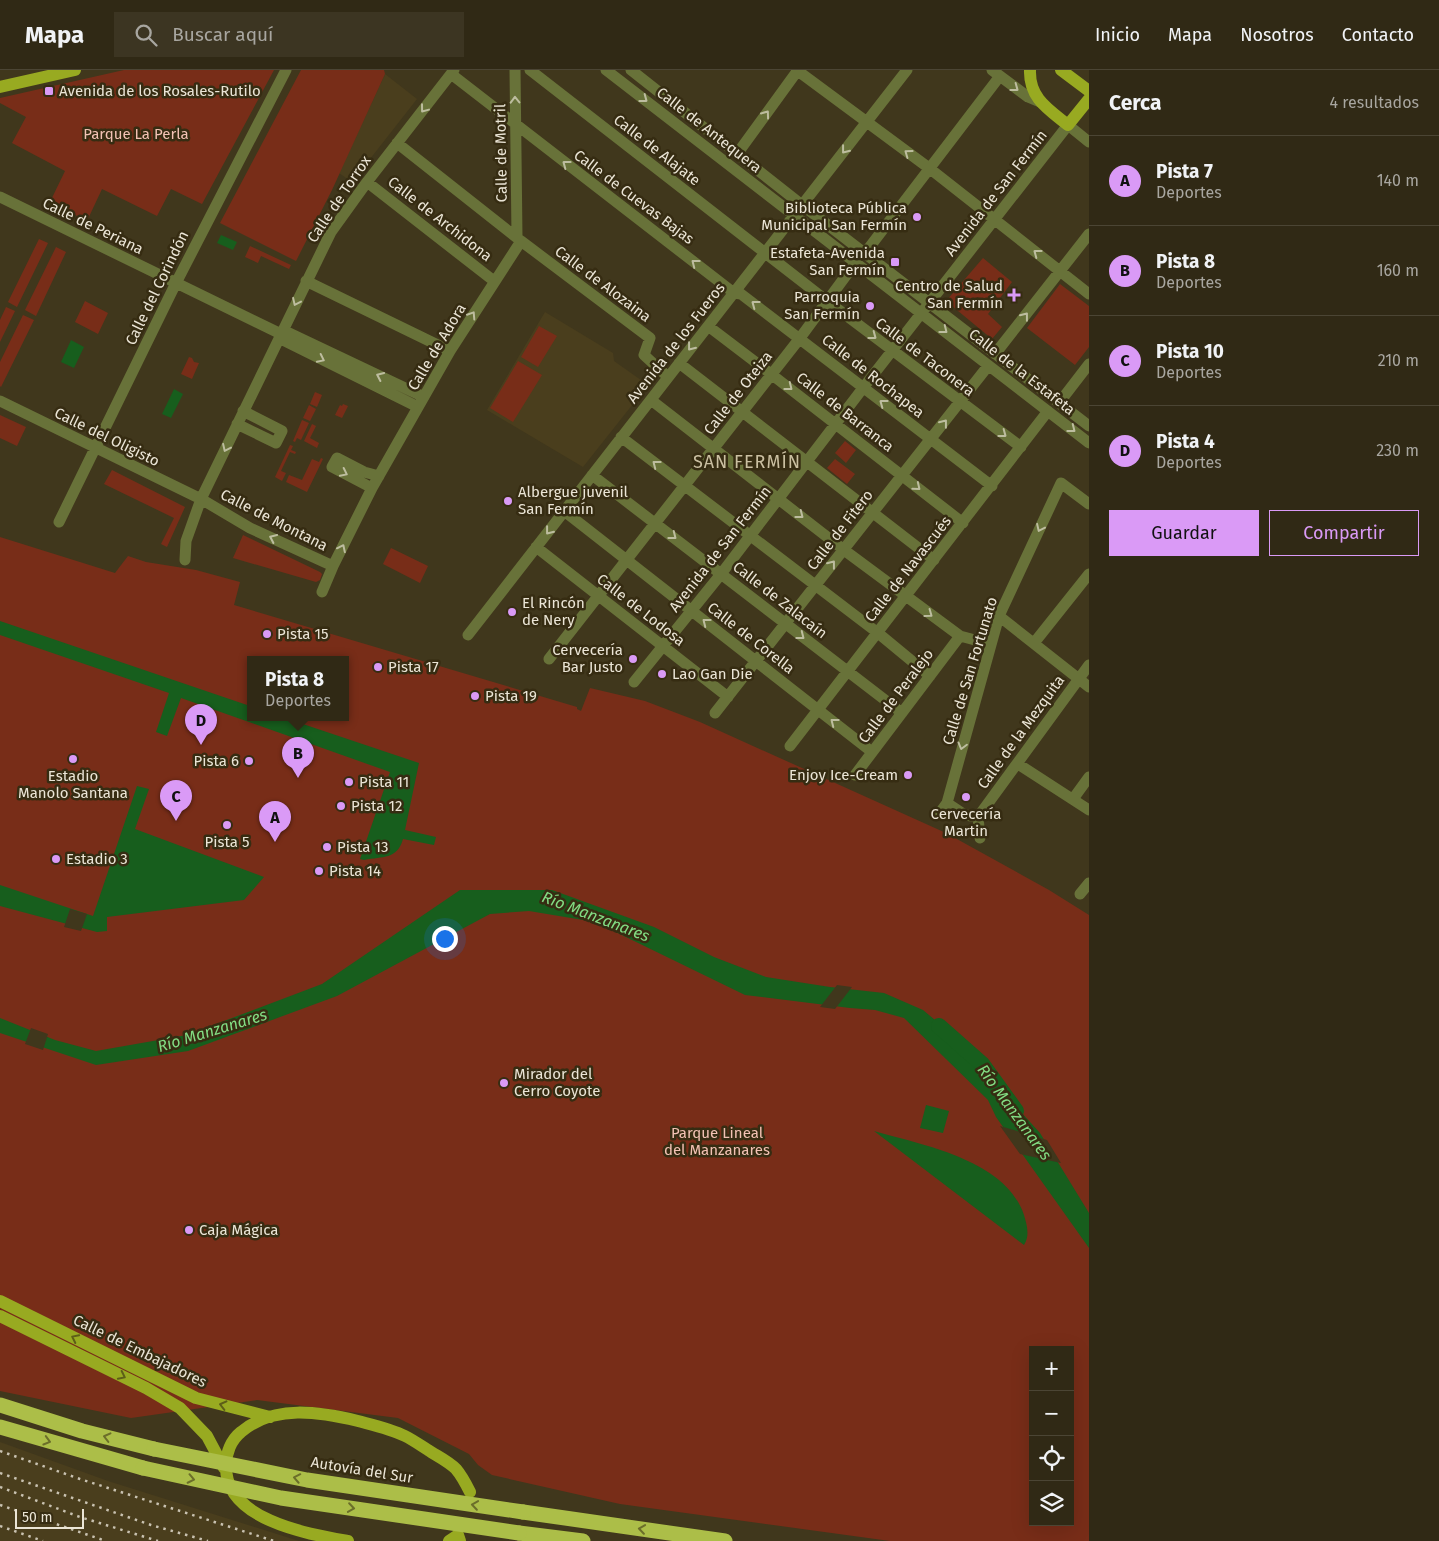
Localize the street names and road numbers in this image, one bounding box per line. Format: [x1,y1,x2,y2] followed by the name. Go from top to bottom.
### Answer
[653,83,765,177] street label: Calle de Antequera
[491,103,511,202] street label: Calle de Motril
[610,111,704,189] street label: Calle de Alajate
[941,126,1051,260] street label: Avenida de San Fermín
[570,146,698,248] street label: Calle de Cuevas Bajas
[303,152,375,246] street label: Calle de Torrox
[384,173,496,265] street label: Calle de Archidona
[40,194,146,258] street label: Calle de Periana
[122,228,192,348] street label: Calle del Corindón
[551,242,655,326] street label: Calle de Alozaina
[623,279,729,407] street label: Avenida de los Fueros
[404,300,470,394] street label: Calle de Adora
[872,314,978,400] street label: Calle de Taconera
[965,325,1079,419] street label: Calle de la Estafeta
[818,330,928,422] street label: Calle de Rochapea
[700,348,776,438] street label: Calle de Oteiza
[793,368,897,456] street label: Calle de Barranca
[52,404,162,470] street label: Calle del Oligisto
[665,482,775,616] street label: Avenida de San Fermín
[217,485,331,555] street label: Calle de Montana
[803,486,877,574] street label: Calle de Fitero
[861,512,955,626] street label: Calle de Navascués
[729,558,831,642] street label: Calle de Zalacaín
[593,570,689,650] street label: Calle de Lodosa
[939,595,1001,747] street label: Calle de San Fortunato
[704,598,798,678] street label: Calle de Corella
[855,645,937,747] street label: Calle de Peralejo
[974,672,1068,792] street label: Calle de la Mezquita
[70,1311,210,1391] street label: Calle de Embajadores
[310,1453,415,1487] street label: Autovía del Sur

